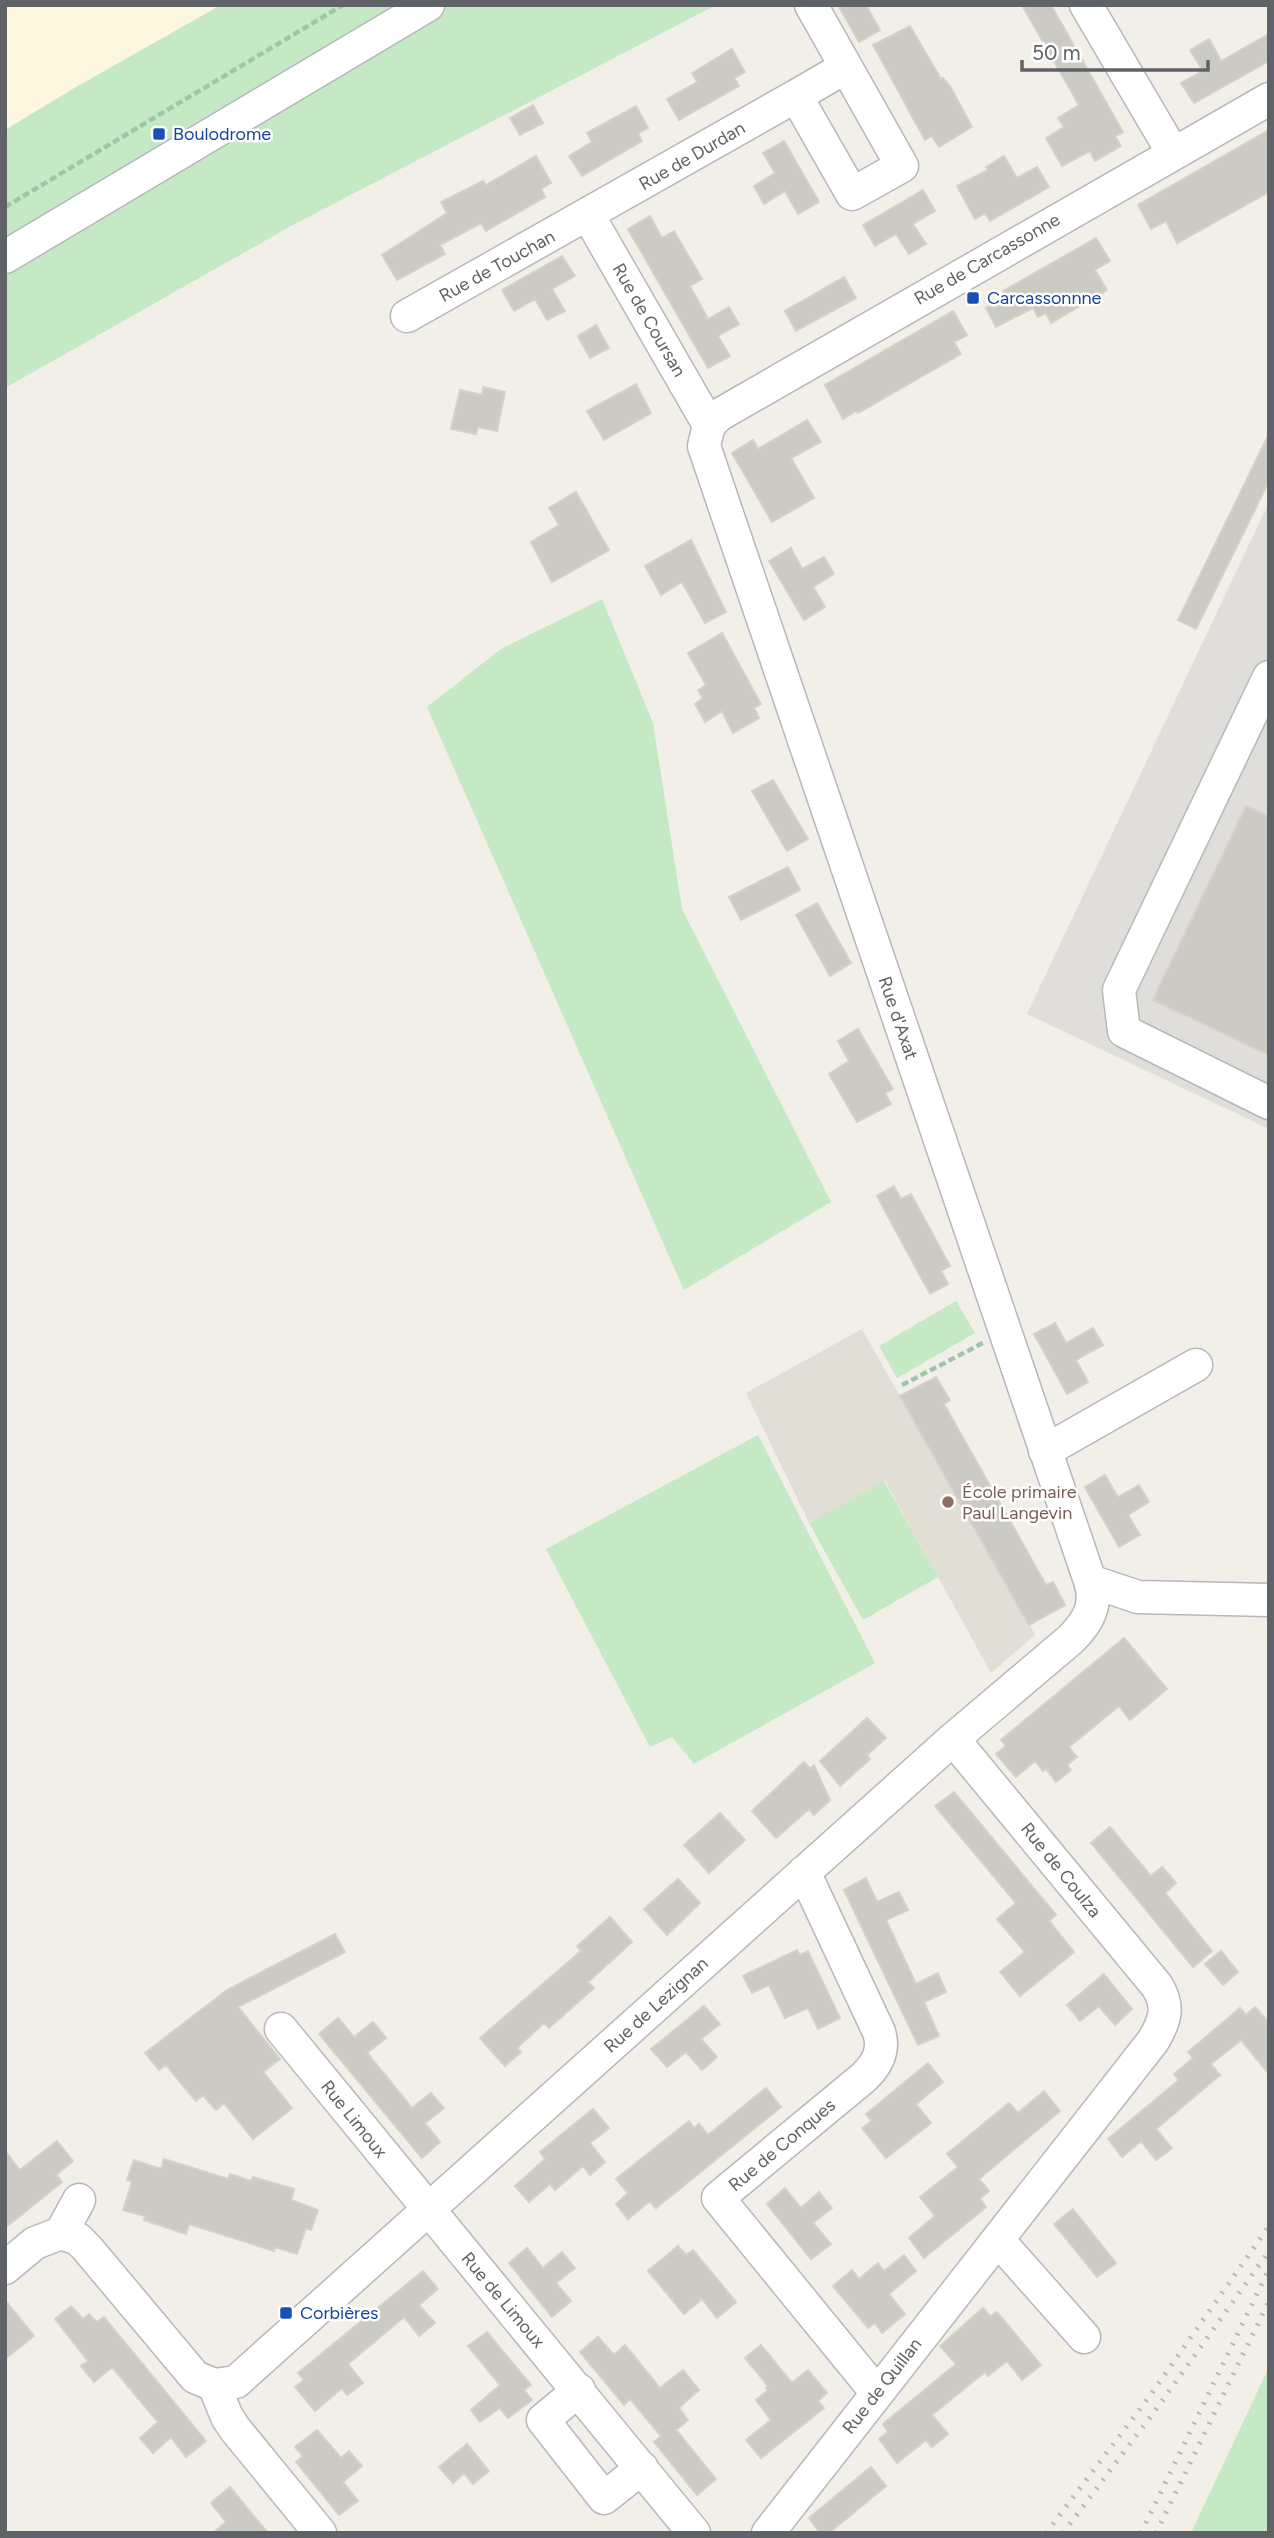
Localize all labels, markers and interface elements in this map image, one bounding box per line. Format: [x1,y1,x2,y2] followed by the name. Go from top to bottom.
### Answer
[1022,28,1208,72] scale bar
[1032,40,1081,65] text: 50 m
[635,117,749,195] street label: Rue de Durdan
[173,123,271,145] place label: Boulodrome
[151,126,167,142] marker: Boulodrome
[910,208,1064,310] street label: Rue de Carcassonne
[435,225,559,307] street label: Rue de Touchan
[608,259,690,381] street label: Rue de Coursan
[987,287,1102,309] place label: Carcassonnne
[965,290,981,306] marker: Carcassonnne
[874,974,923,1063] street label: Rue d'Axat
[962,1481,1077,1524] place label: École primaire Paul Langevin
[940,1494,956,1510] marker: École primaire Paul Langevin
[1016,1818,1106,1922] street label: Rue de Coulza
[599,1953,713,2057] street label: Rue de Lezignan
[316,2076,392,2163] street label: Rue Limoux
[724,2094,840,2196] street label: Rue de Conques
[457,2248,550,2353] street label: Rue de Limoux
[300,2302,378,2324] place label: Corbières
[278,2305,294,2321] marker: Corbières
[838,2334,926,2438] street label: Rue de Quillan

